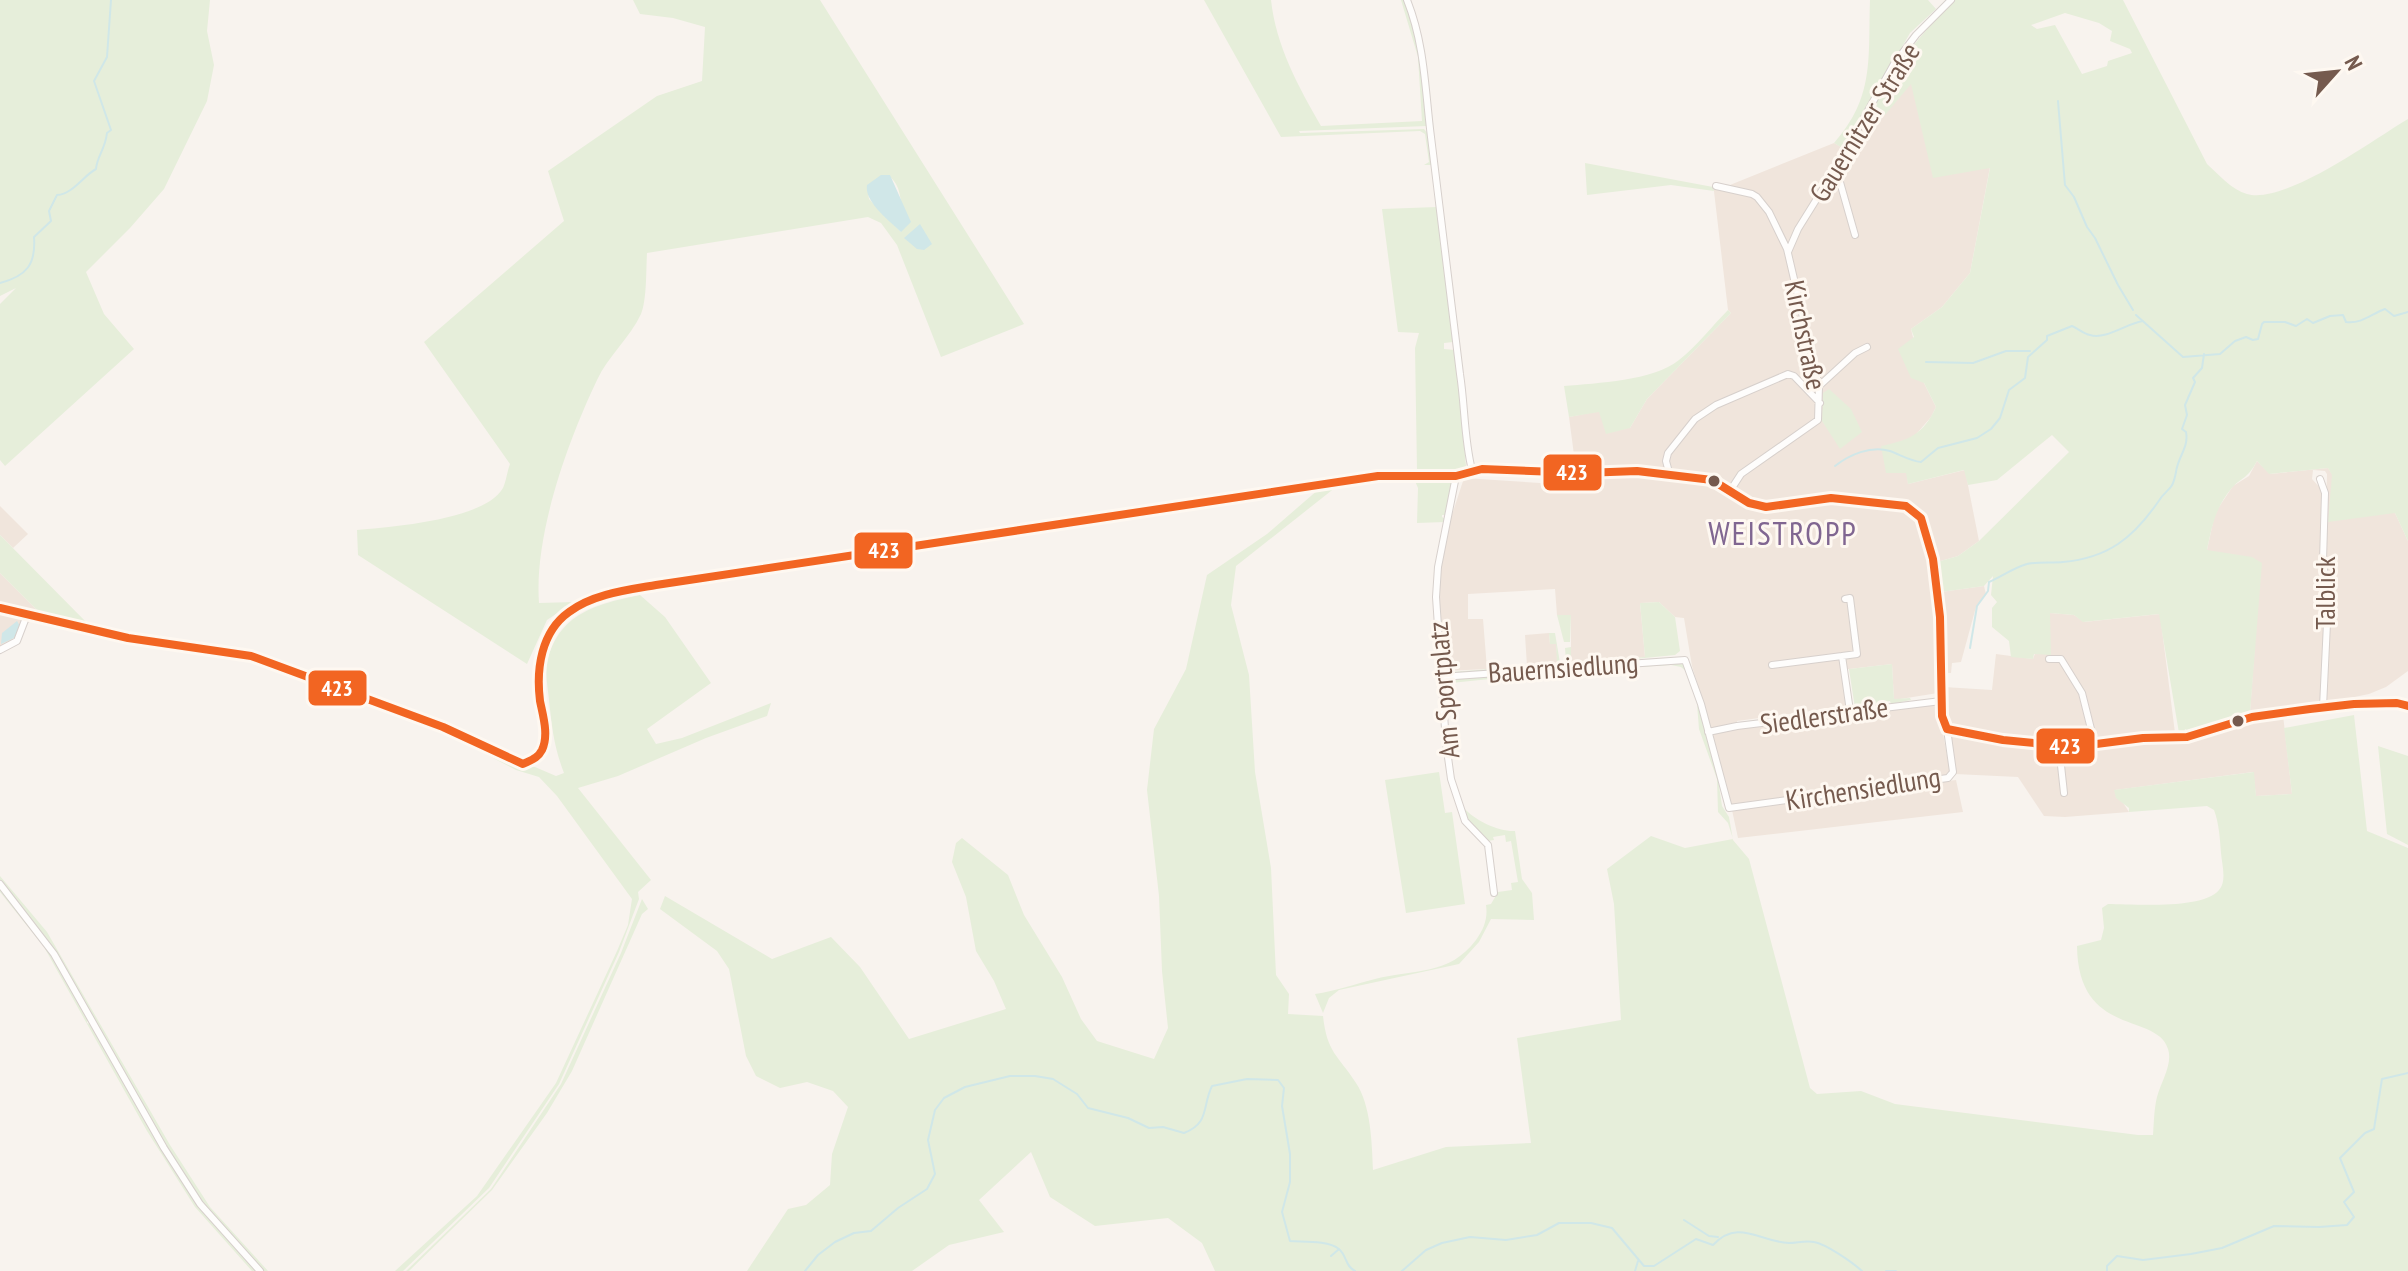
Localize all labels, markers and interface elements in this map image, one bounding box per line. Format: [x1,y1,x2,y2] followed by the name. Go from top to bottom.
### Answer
[2296,32,2376,112] north arrow
[1800,35,1928,209] street label: Gauernitzer Straße
[2339,51,2369,75] text: N
[1776,277,1836,393] street label: Kirchstraße
[1542,453,1603,492] line badge: 423
[1556,458,1588,486] text: 423
[1706,473,1722,489] unlabelled marker
[1708,512,1858,554] district label: WEISTROPP
[853,531,914,570] line badge: 423
[868,536,900,564] text: 423
[2306,556,2343,630] street label: Talblick
[1419,620,1467,760] street label: Am Sportplatz
[1487,643,1639,691] street label: Bauernsiedlung
[307,669,368,707] line badge: 423
[321,674,353,702] text: 423
[1758,688,1890,742] street label: Siedlerstraße
[2230,713,2246,729] unlabelled marker
[2035,727,2096,765] line badge: 423
[2049,732,2081,760] text: 423
[1783,758,1943,818] street label: Kirchensiedlung

